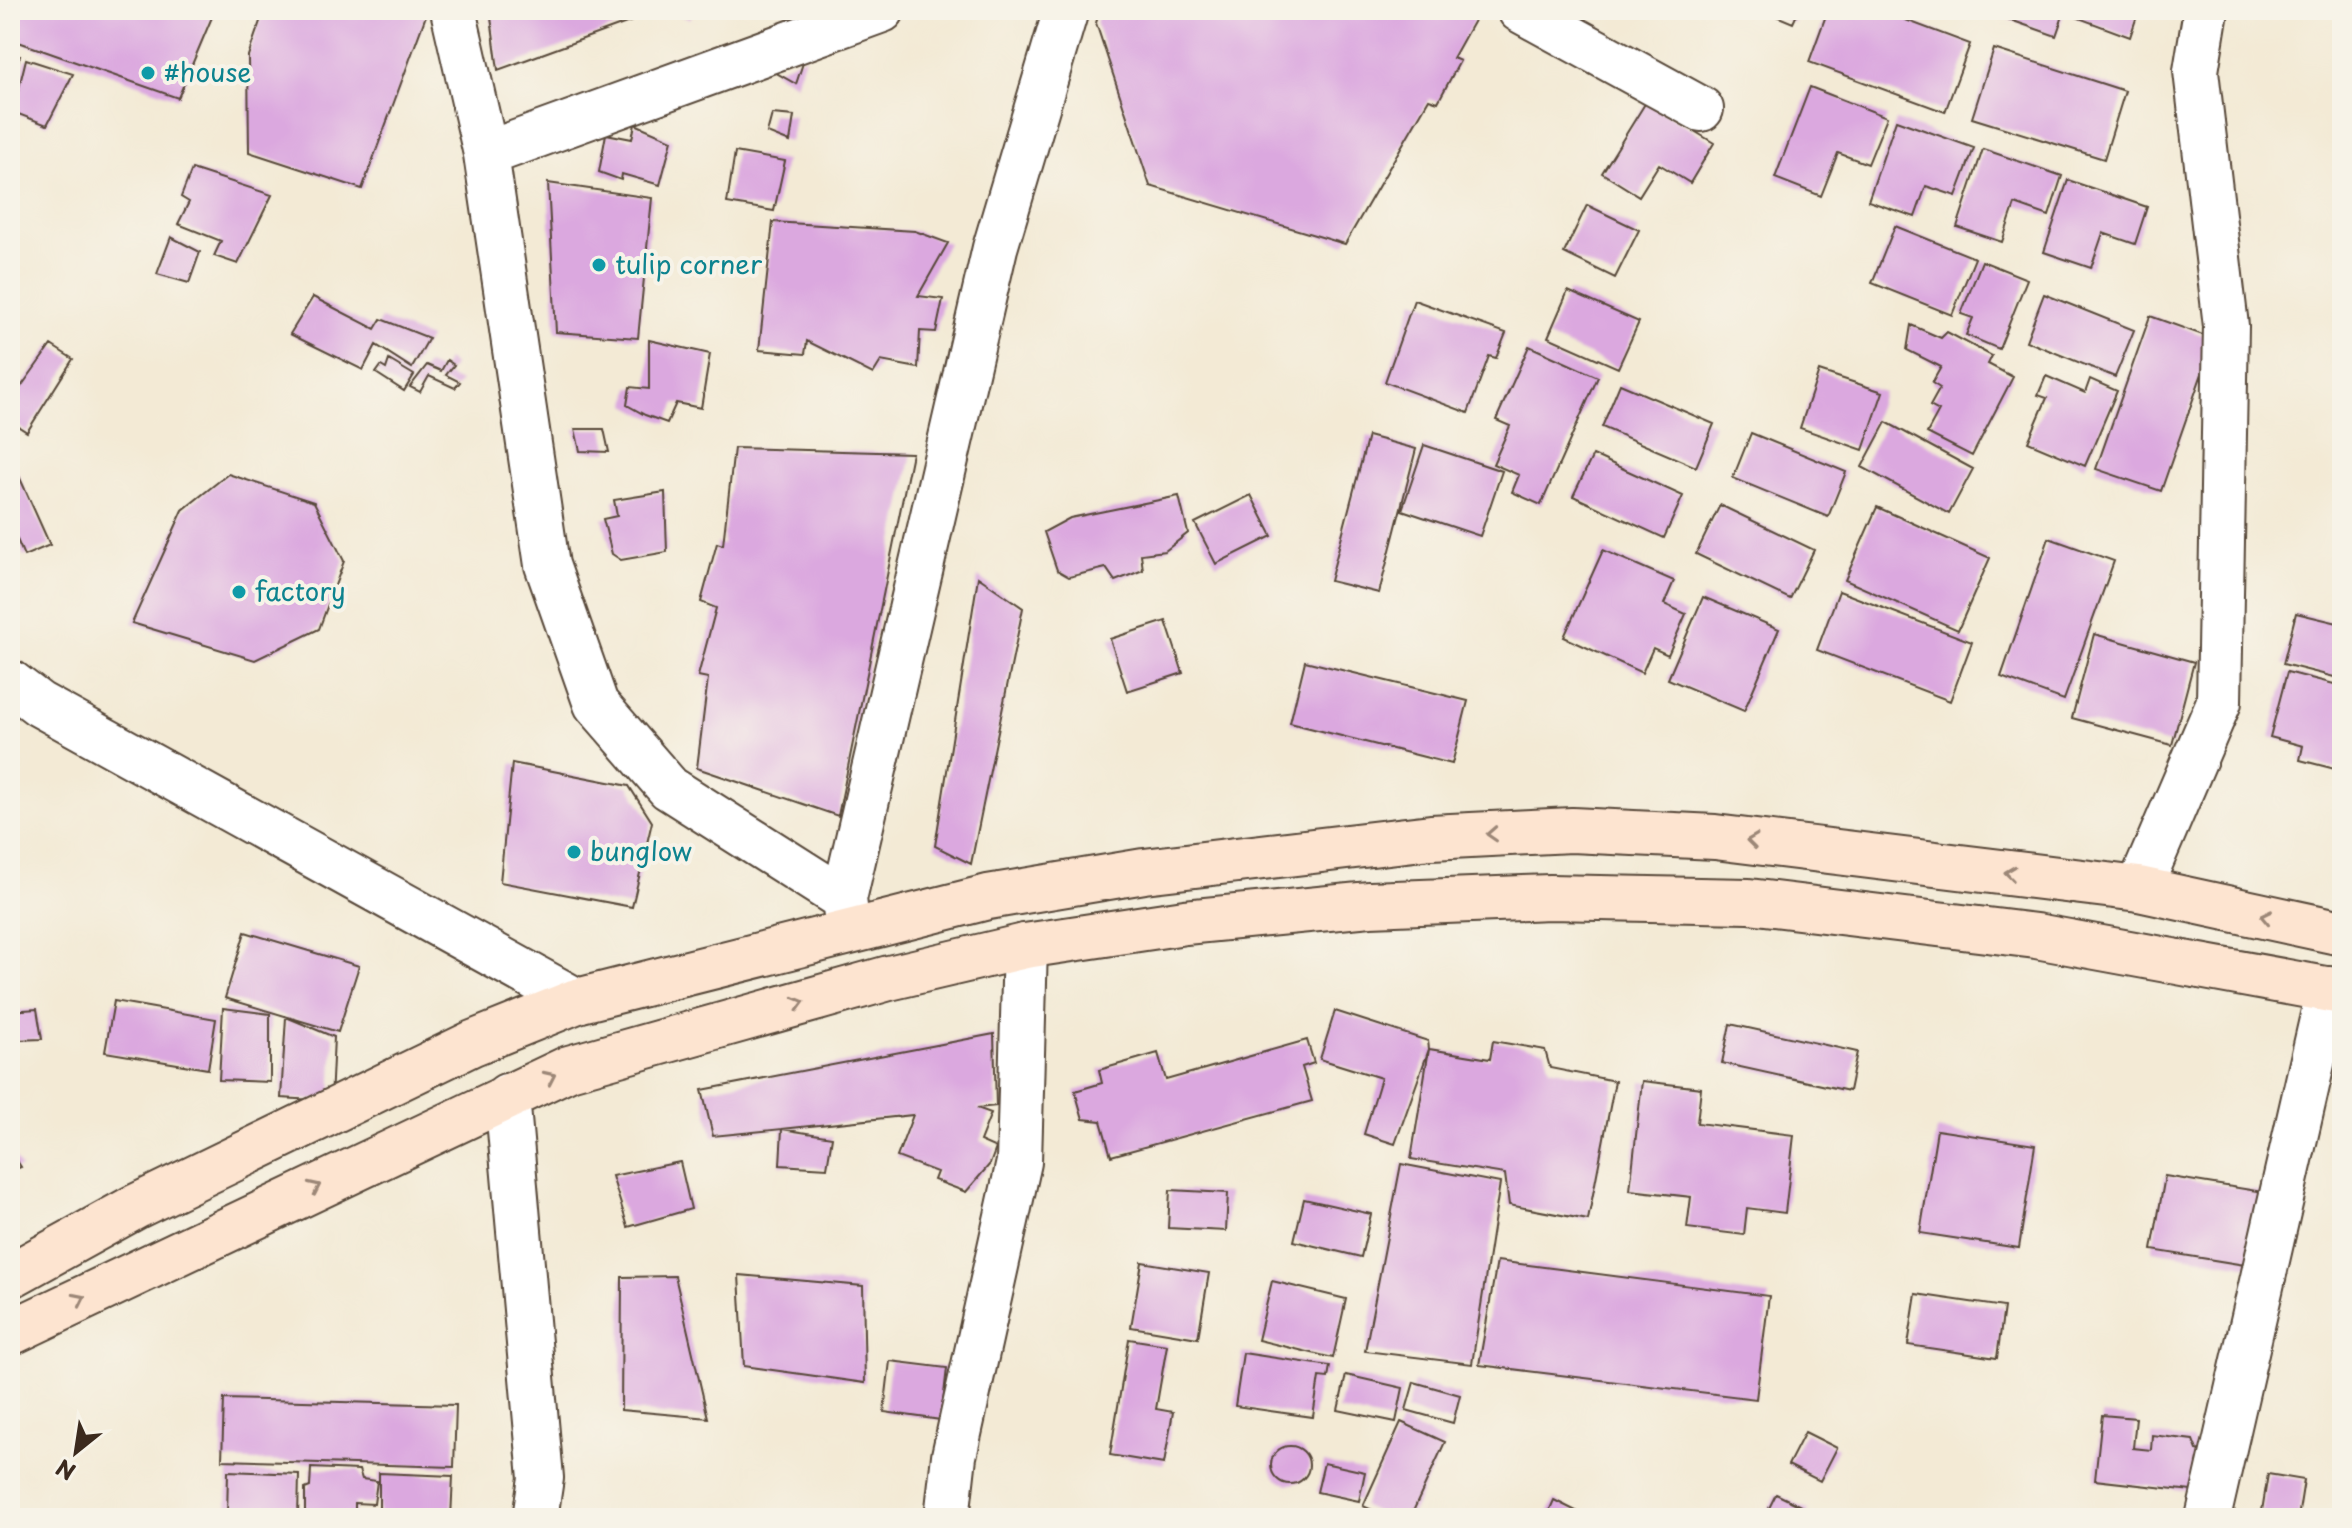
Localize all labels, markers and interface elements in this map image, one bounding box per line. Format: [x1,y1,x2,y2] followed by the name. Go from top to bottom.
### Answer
[164,52,251,91] place label: #house
[139,64,157,82] marker: #house
[615,244,763,283] place label: tulip corner
[590,256,608,274] marker: tulip corner
[255,571,346,610] place label: factory
[230,583,248,601] marker: factory
[1485,826,1498,843] one-way arrow
[590,831,692,870] place label: bunglow
[1745,833,1758,850] one-way arrow
[565,843,583,861] marker: bunglow
[2003,865,2016,882] one-way arrow
[2259,909,2273,926] one-way arrow
[792,996,806,1012] one-way arrow
[542,1070,556,1086] one-way arrow
[307,1181,321,1197] one-way arrow
[72,1293,87,1309] one-way arrow
[36,1412,116,1492] north arrow
[49,1452,81,1489] text: N

